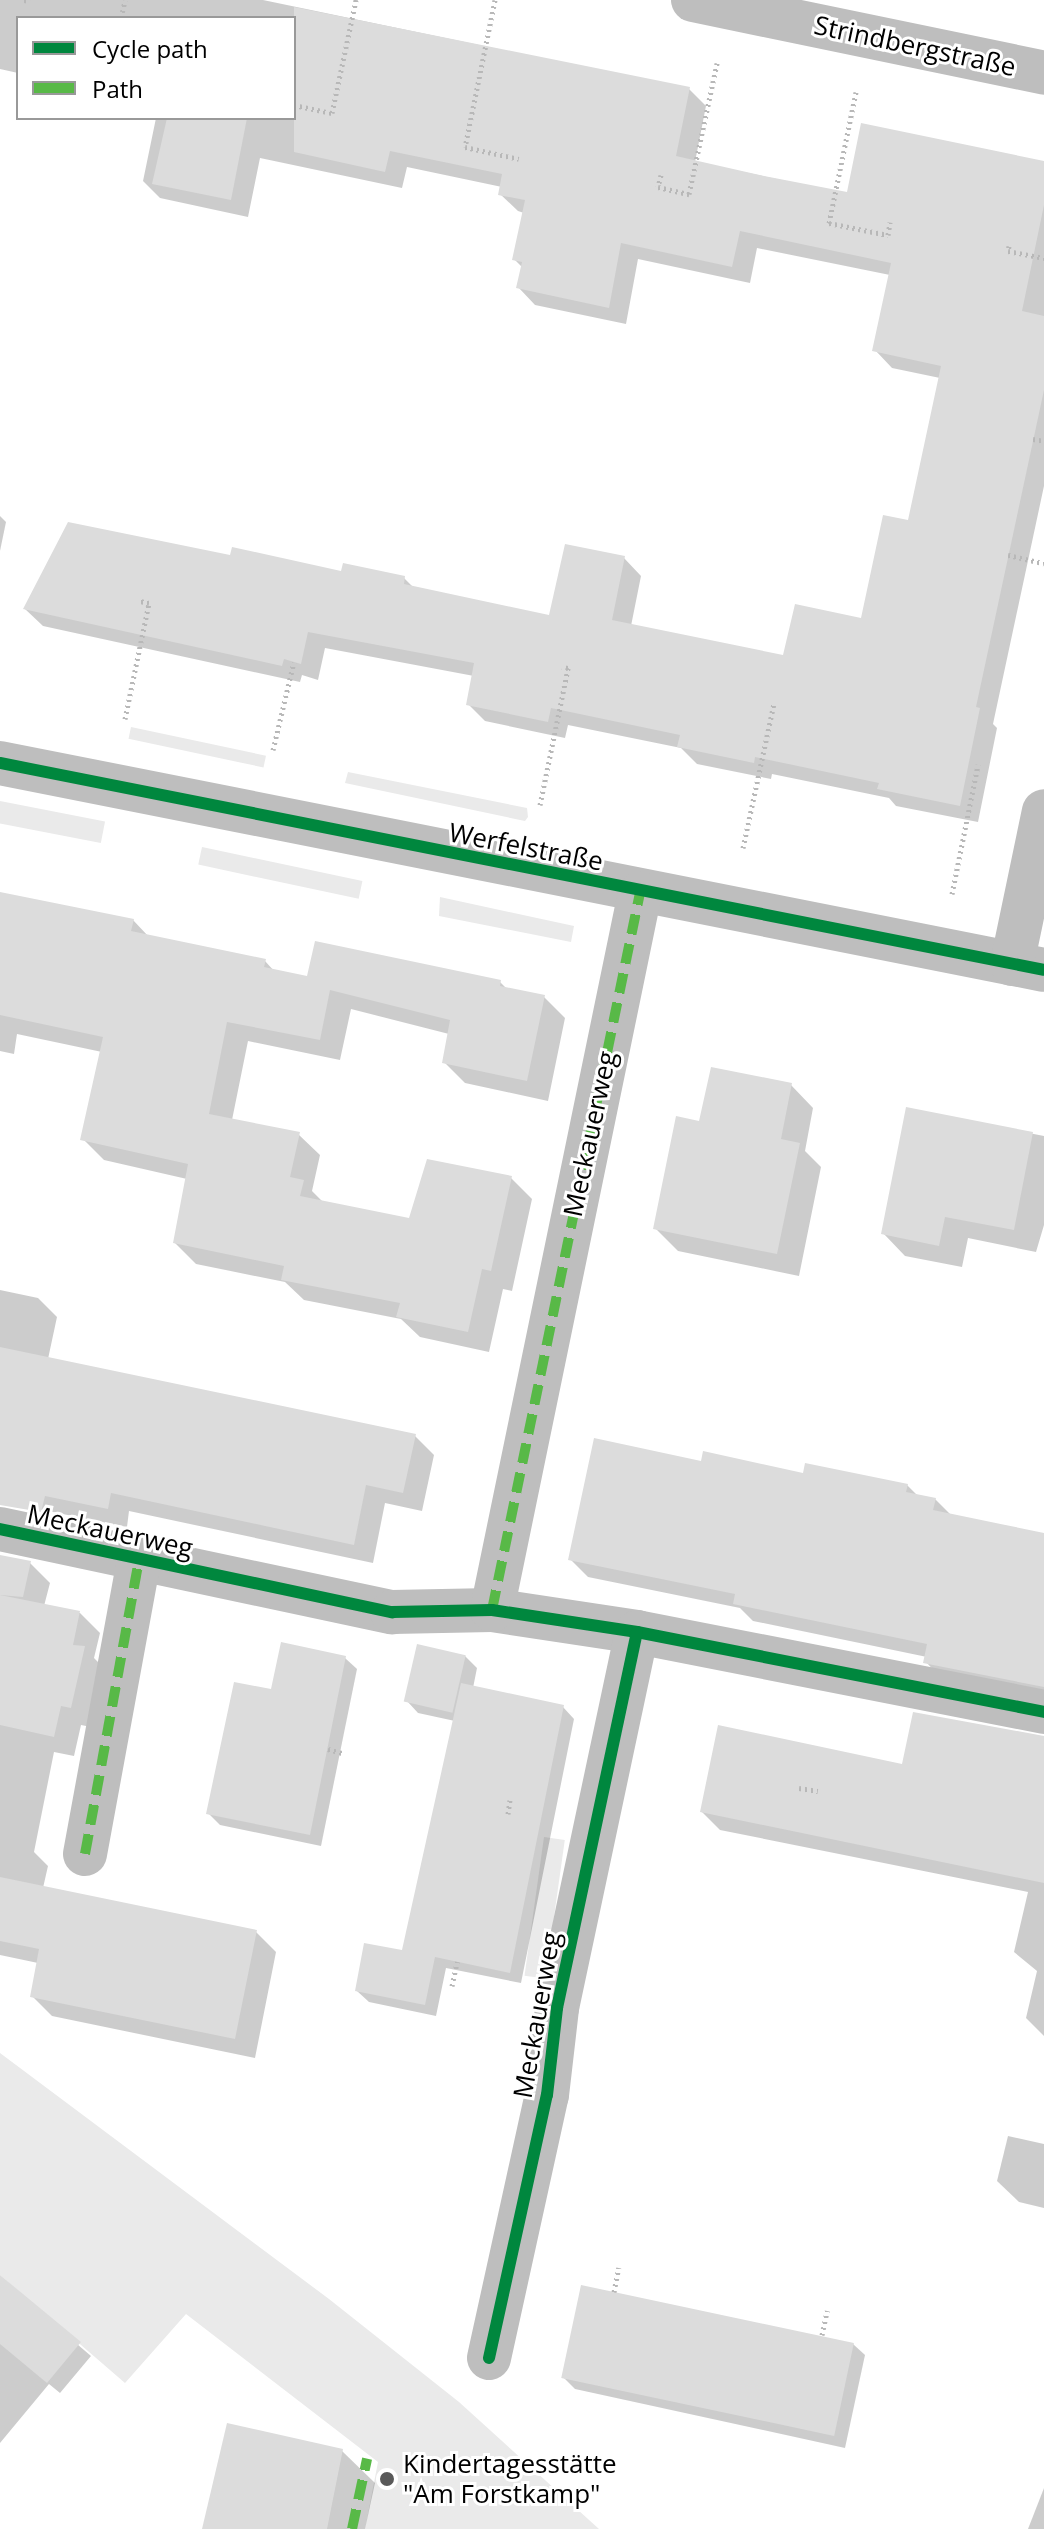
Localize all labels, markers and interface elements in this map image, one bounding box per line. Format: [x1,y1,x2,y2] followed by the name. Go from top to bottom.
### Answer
[811,9,1019,83] street label: Strindbergstraße
[16,16,296,120] legend
[92,32,208,65] text: Cycle path
[92,72,143,105] text: Path
[446,817,606,877] street label: Werfelstraße
[557,1048,623,1220] street label: Meckauerweg
[24,1498,196,1564] street label: Meckauerweg
[507,1929,567,2101] street label: Meckauerweg
[403,2448,617,2510] place label: Kindertagesstätte "Am Forstkamp"
[378,2470,396,2488] marker: Kindertagesstätte "Am Forstkamp"

